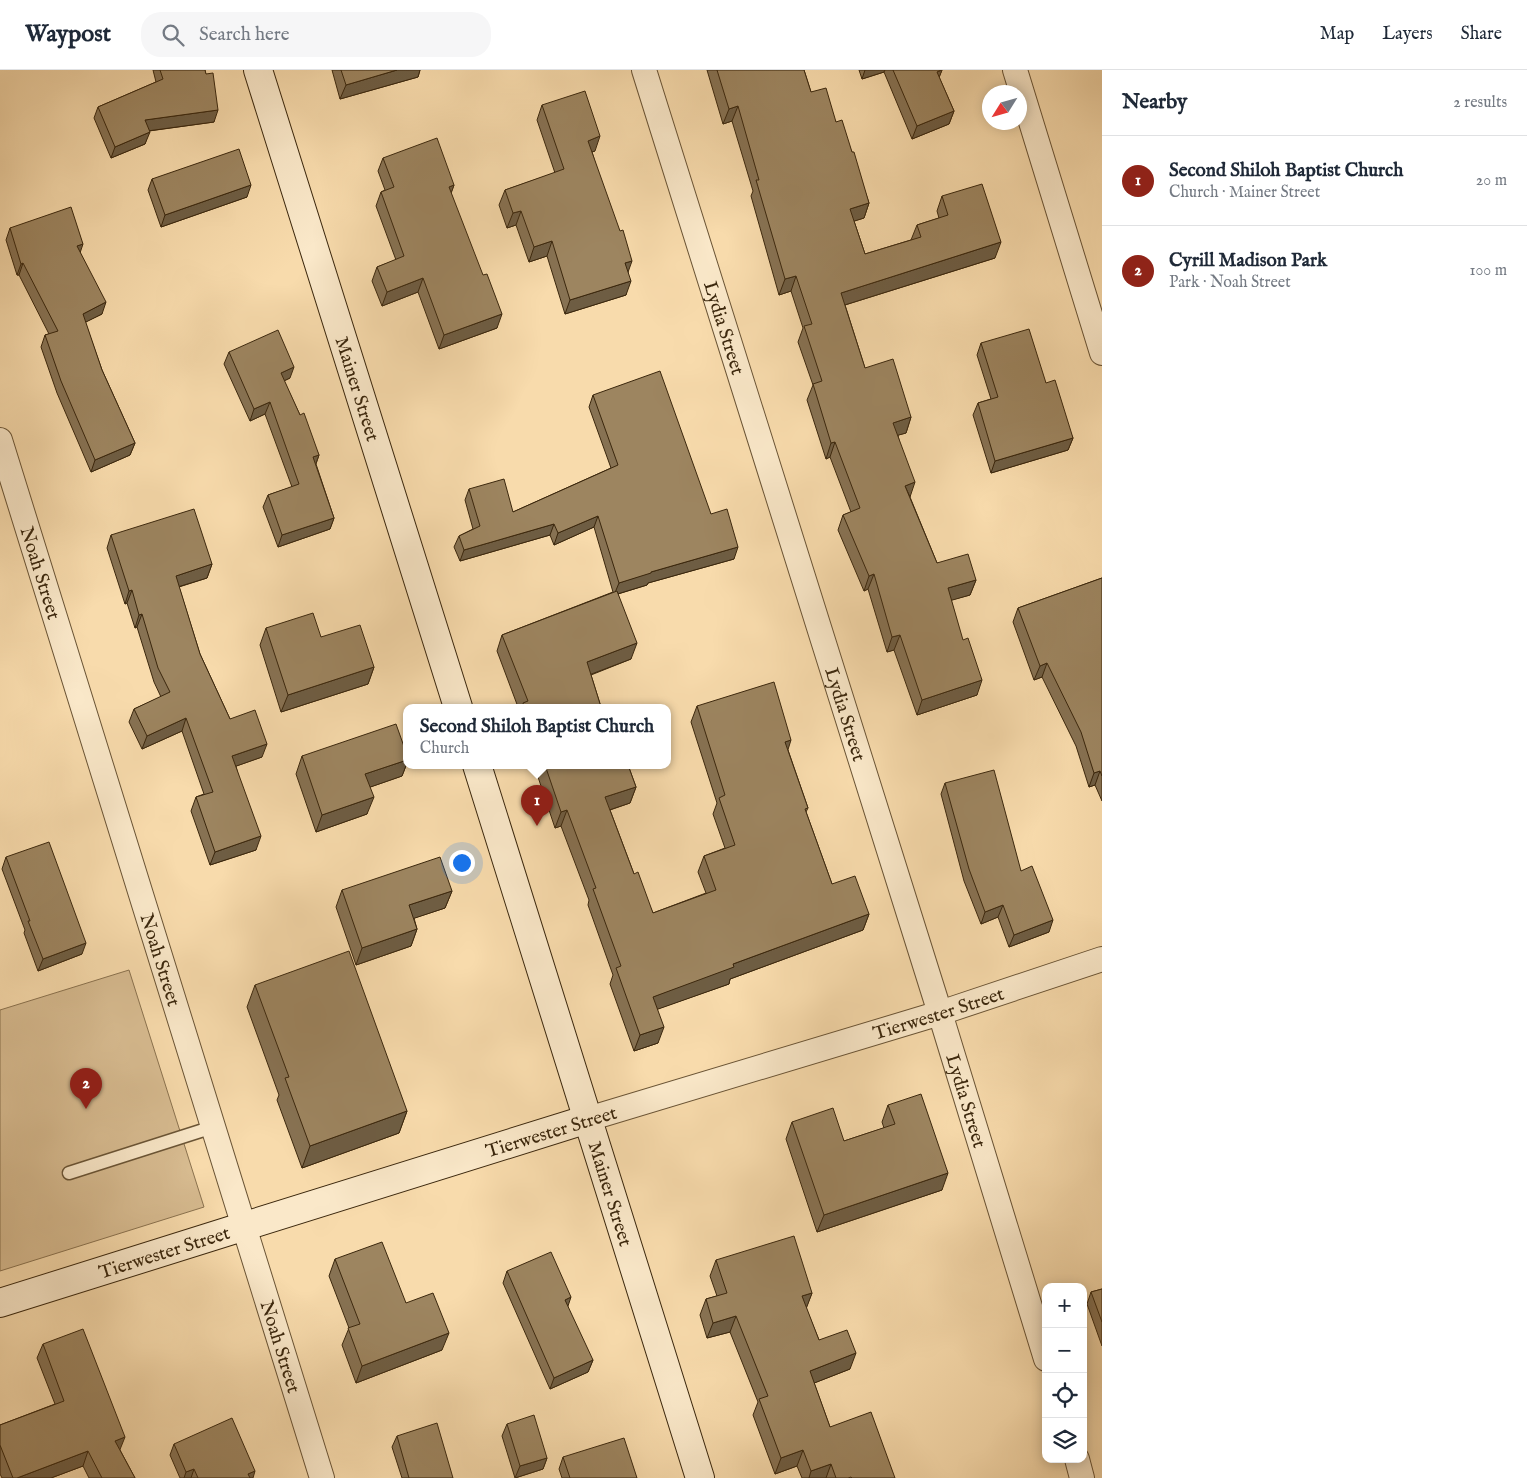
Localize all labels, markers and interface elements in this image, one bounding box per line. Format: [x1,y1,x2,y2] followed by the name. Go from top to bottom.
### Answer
[141,12,491,57] search box
[25,19,111,50] text: Waypost
[159,21,187,49] icon: search
[199,23,290,47] text: Search here
[1320,23,1354,46] text: Map
[1382,23,1433,46] text: Layers
[1461,23,1502,46] text: Share
[982,85,1027,130] north arrow
[1122,89,1187,116] text: Nearby
[1453,93,1507,113] text: 2 results
[1169,159,1403,183] text: Second Shiloh Baptist Church
[1135,171,1141,191] text: 1
[1476,171,1507,191] text: 20 m
[1169,183,1320,203] text: Church · Mainer Street
[1169,249,1327,273] text: Cyrill Madison Park
[1134,261,1142,281] text: 2
[1470,261,1507,281] text: 100 m
[1169,273,1291,293] text: Park · Noah Street
[697,278,749,379] street label: Lydia Street
[328,334,384,445] street label: Mainer Street
[14,524,65,623] street label: Noah Street
[818,665,870,765] street label: Lydia Street
[403,704,671,769] popup
[420,715,654,739] text: Second Shiloh Baptist Church
[420,739,469,759] text: Church
[521,785,553,826] pin: 1
[449,850,475,876] your location
[134,911,185,1010] street label: Noah Street
[870,982,1008,1046] street label: Tierwester Street
[939,1051,991,1152] street label: Lydia Street
[70,1068,102,1109] pin: 2
[483,1101,621,1164] street label: Tierwester Street
[581,1139,637,1250] street label: Mainer Street
[96,1221,234,1285] street label: Tierwester Street
[1042,1283,1087,1463] map controls
[1042,1283,1087,1328] button: +
[254,1298,305,1397] street label: Noah Street
[1042,1328,1087,1373] button: −
[1042,1373,1087,1418] button: locate
[1042,1418,1087,1463] button: layers

